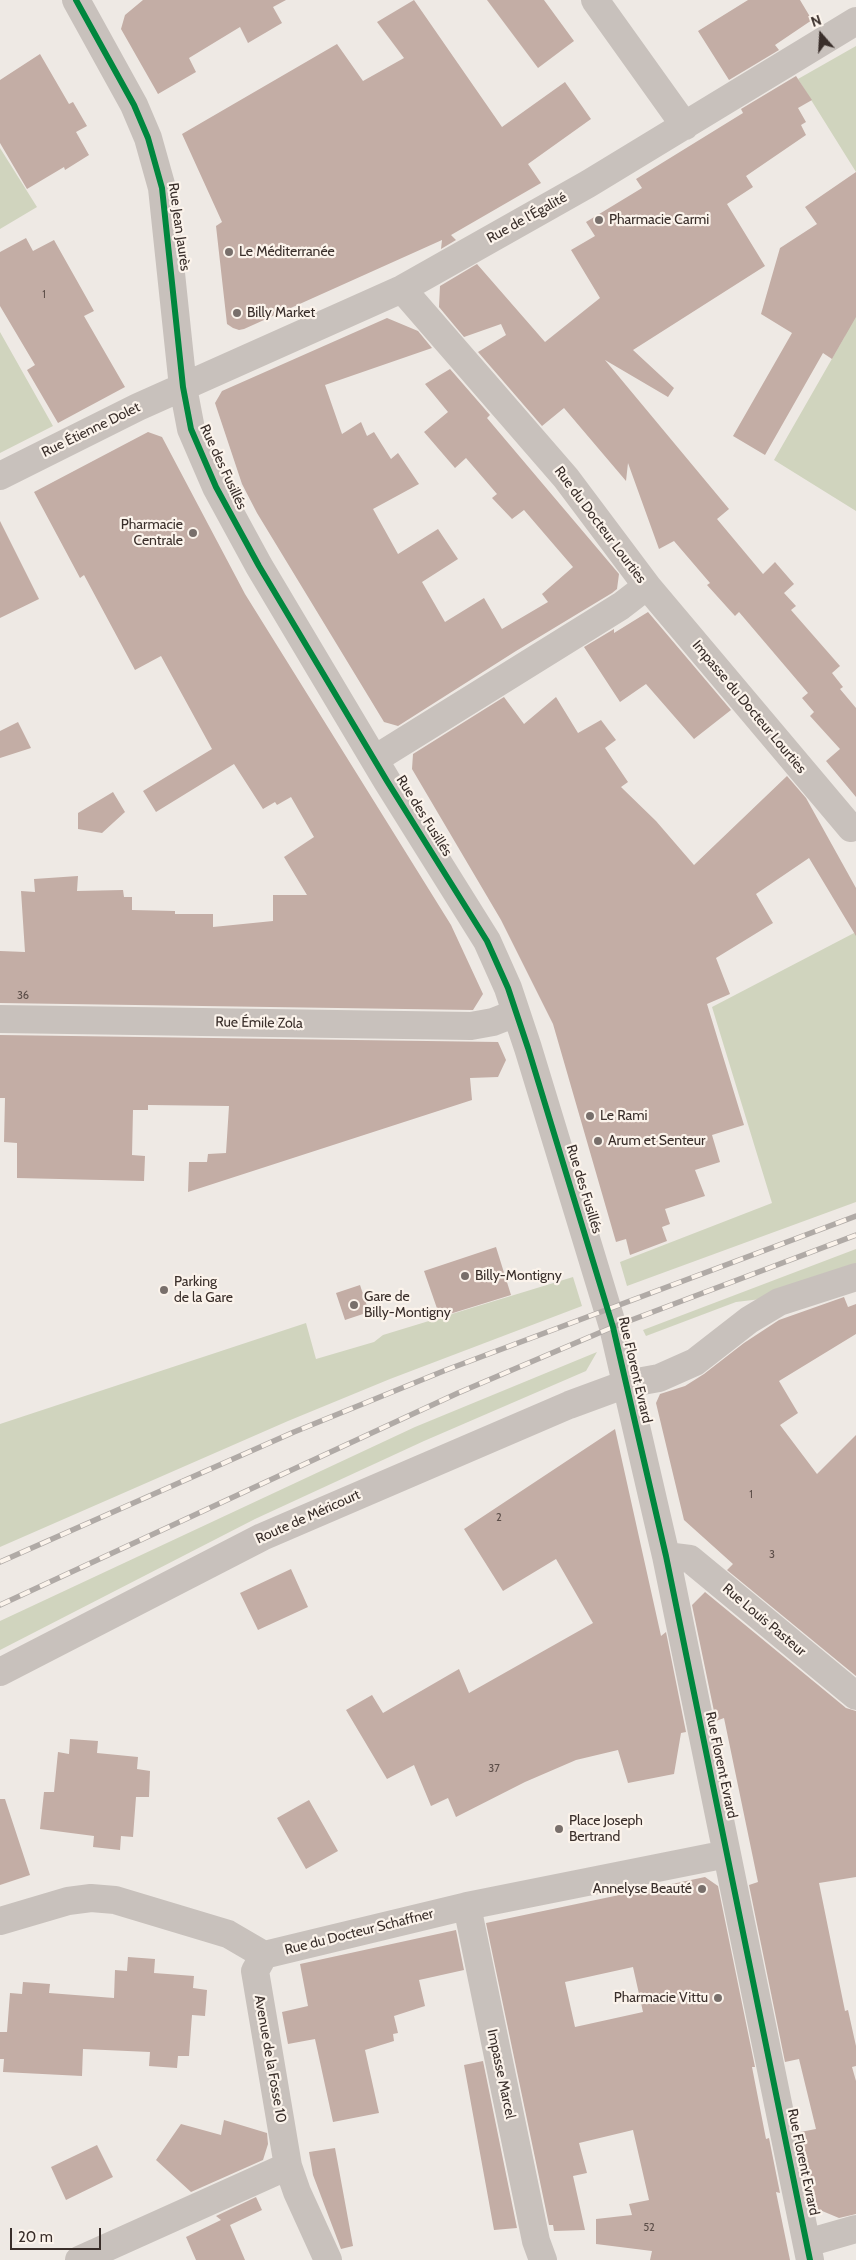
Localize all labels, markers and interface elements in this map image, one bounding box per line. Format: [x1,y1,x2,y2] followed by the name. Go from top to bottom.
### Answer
[796,10,846,60] north arrow
[809,11,824,31] text: N
[164,182,194,272] street label: Rue Jean Jaurès
[484,189,570,247] street label: Rue de l'Égalité
[609,212,709,228] place label: Pharmacie Carmi
[593,214,605,226] marker: Pharmacie Carmi
[239,244,335,260] place label: Le Méditerranée
[223,246,235,258] marker: Le Méditerranée
[42,288,46,302] house number: 1
[247,305,315,321] place label: Billy Market
[231,307,243,319] marker: Billy Market
[39,399,143,461] street label: Rue Étienne Dolet
[196,422,250,512] street label: Rue des Fusillés
[551,463,649,587] street label: Rue du Docteur Lourties
[121,517,183,550] place label: Pharmacie Centrale
[187,527,199,539] marker: Pharmacie Centrale
[688,637,810,777] street label: Impasse du Docteur Lourties
[392,772,456,860] street label: Rue des Fusillés
[17,989,29,1003] house number: 36
[215,1014,303,1032] street label: Rue Émile Zola
[600,1108,648,1124] place label: Le Rami
[584,1110,596,1122] marker: Le Rami
[608,1133,705,1149] place label: Arum et Senteur
[592,1135,604,1147] marker: Arum et Senteur
[562,1142,606,1236] street label: Rue des Fusillés
[475,1268,562,1284] place label: Billy-Montigny
[459,1270,471,1282] marker: Billy-Montigny
[174,1274,233,1306] place label: Parking de la Gare
[158,1284,170,1296] marker: Parking de la Gare
[364,1289,451,1321] place label: Gare de Billy-Montigny
[348,1299,360,1311] marker: Gare de Billy-Montigny
[615,1315,655,1425] street label: Rue Florent Evrard
[253,1486,363,1548] street label: Route de Méricourt
[749,1488,753,1502] house number: 1
[496,1511,502,1525] house number: 2
[769,1548,775,1562] house number: 3
[719,1580,809,1660] street label: Rue Louis Pasteur
[701,1710,741,1820] street label: Rue Florent Evrard
[488,1762,500,1776] house number: 37
[569,1813,643,1845] place label: Place Joseph Bertrand
[553,1823,565,1835] marker: Place Joseph Bertrand
[593,1881,692,1897] place label: Annelyse Beauté
[696,1883,708,1895] marker: Annelyse Beauté
[283,1905,435,1959] street label: Rue du Docteur Schaffner
[614,1990,708,2006] place label: Pharmacie Vittu
[712,1992,724,2004] marker: Pharmacie Vittu
[250,1994,290,2124] street label: Avenue de la Fosse 10
[483,2028,519,2120] street label: Impasse Marcel
[783,2107,823,2217] street label: Rue Florent Evrard
[12,2218,104,2250] scale bar
[643,2221,655,2235] house number: 52
[18,2228,53,2246] text: 20 m

